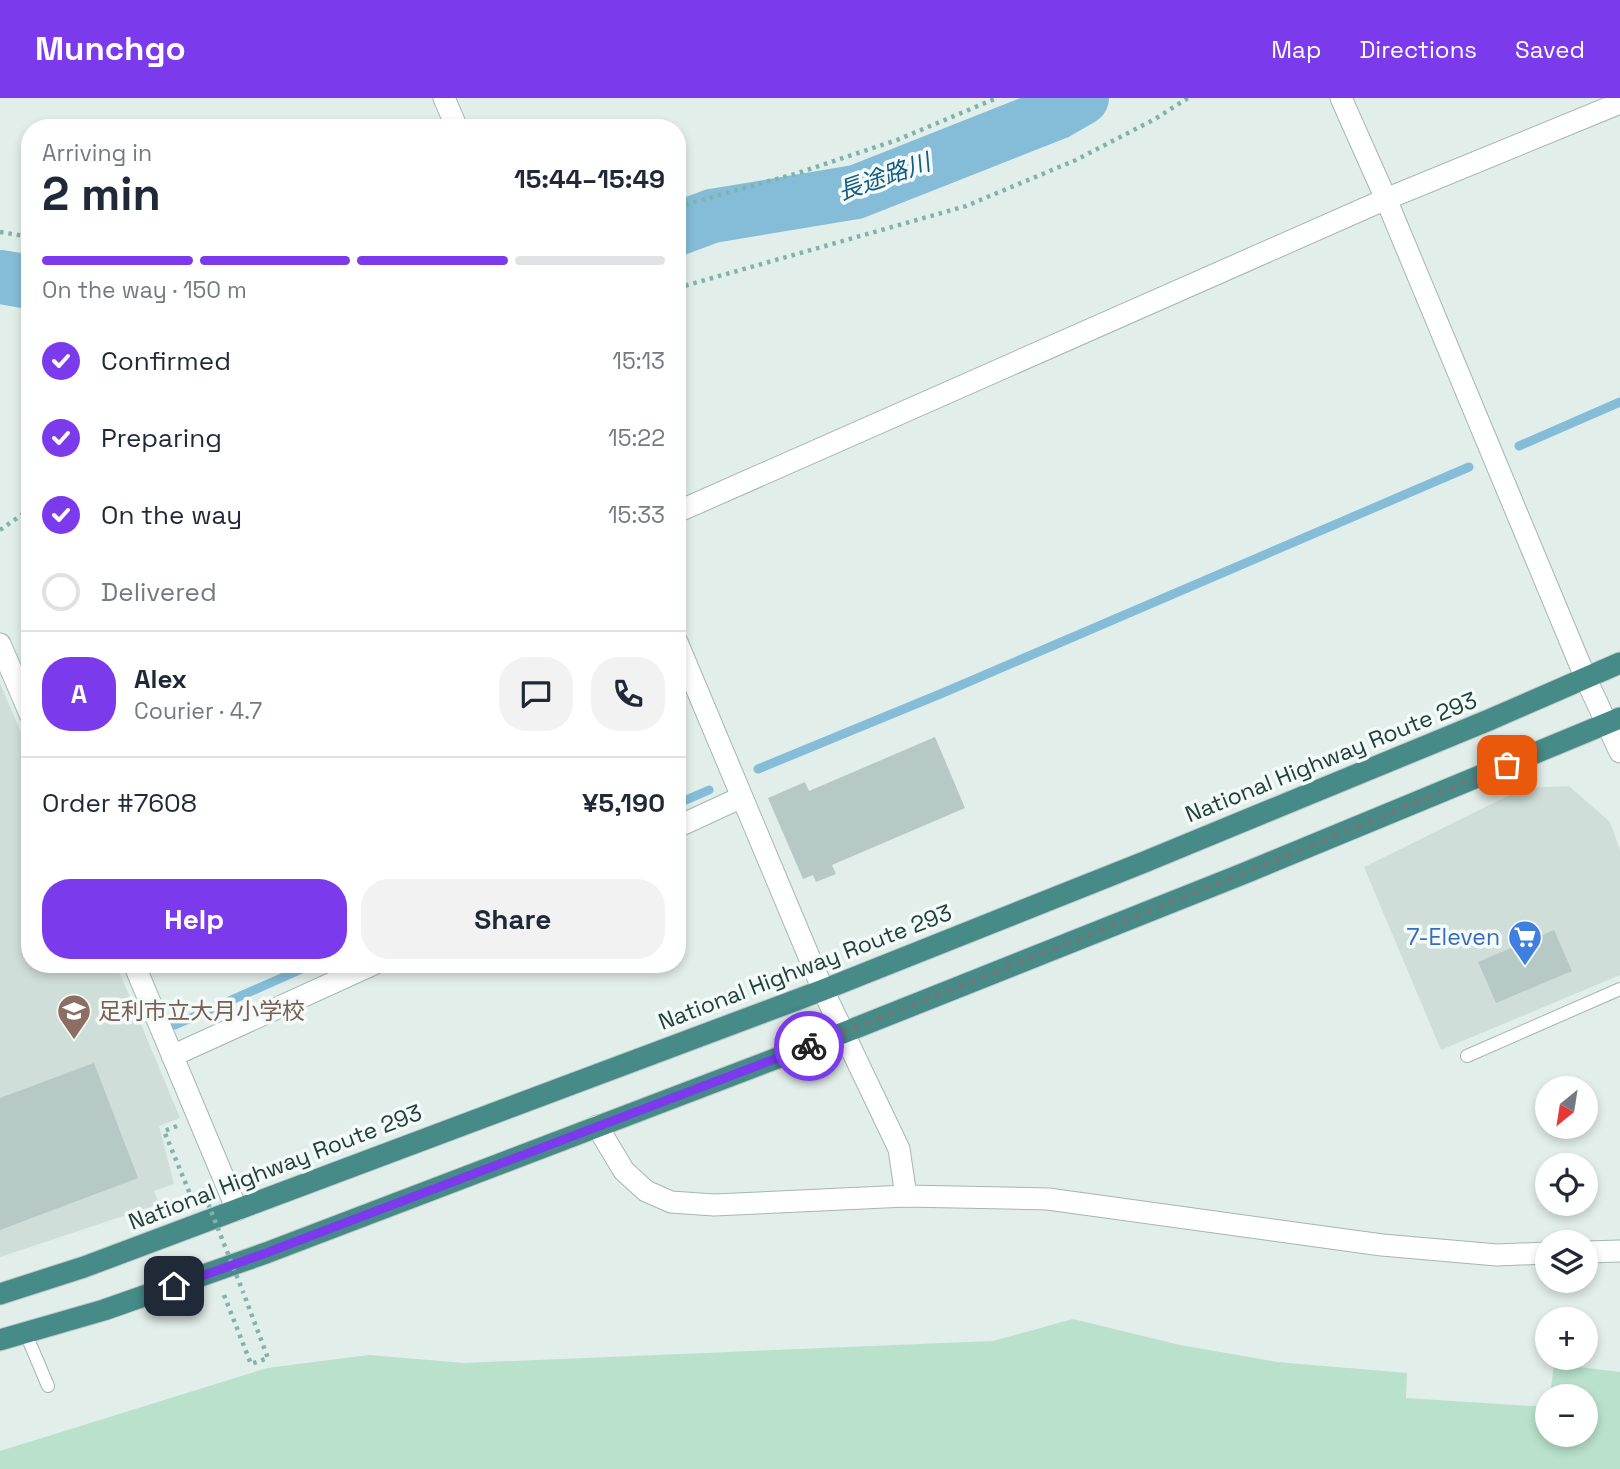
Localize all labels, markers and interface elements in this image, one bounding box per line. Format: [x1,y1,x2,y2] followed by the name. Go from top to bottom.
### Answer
[35,28,186,70] text: Munchgo
[1271,34,1321,65] text: Map
[1359,34,1477,65] text: Directions
[1515,34,1585,65] text: Saved
[42,138,152,168] text: Arriving in
[833,145,937,207] water label: 長途路川
[514,162,665,196] text: 15:44–15:49
[42,165,161,223] text: 2 min
[42,275,247,305] text: On the way · 150 m
[42,342,80,380] icon: check
[101,344,231,378] text: Confirmed
[612,346,665,376] text: 15:13
[42,419,80,457] icon: check
[101,421,222,455] text: Preparing
[608,423,665,453] text: 15:22
[42,496,80,534] icon: check
[101,498,242,532] text: On the way
[608,500,665,530] text: 15:33
[101,575,217,609] text: Delivered
[499,657,573,731] button: chat
[591,657,665,731] button: phone
[134,662,187,696] text: Alex
[71,677,87,711] text: A
[1181,685,1481,829] street label: National Highway Route 293
[134,696,262,726] text: Courier · 4.7
[1477,735,1537,795] pin
[1488,746,1526,784] icon: bag
[42,786,197,820] text: Order #7608
[582,786,665,820] text: ¥5,190
[42,879,347,959] button: Help
[361,879,665,959] button: Share
[654,897,956,1037] street label: National Highway Route 293
[1506,918,1544,967] supermarket icon: 7-Eleven
[1407,922,1500,952] place label: 7-Eleven
[55,992,93,1041] school or university icon: 足利市立大月小学校
[98,996,305,1026] place label: 足利市立大月小学校
[774,1011,844,1081] courier
[790,1027,828,1065] icon: bike
[1535,1076,1598,1139] north arrow
[1535,1076,1598,1447] map controls
[124,1097,426,1237] street label: National Highway Route 293
[1535,1153,1598,1216] button: locate
[1535,1230,1598,1293] button: layers
[144,1256,204,1316] pin
[155,1267,193,1305] icon: home
[1535,1307,1598,1370] button: +
[1535,1384,1598,1447] button: −

